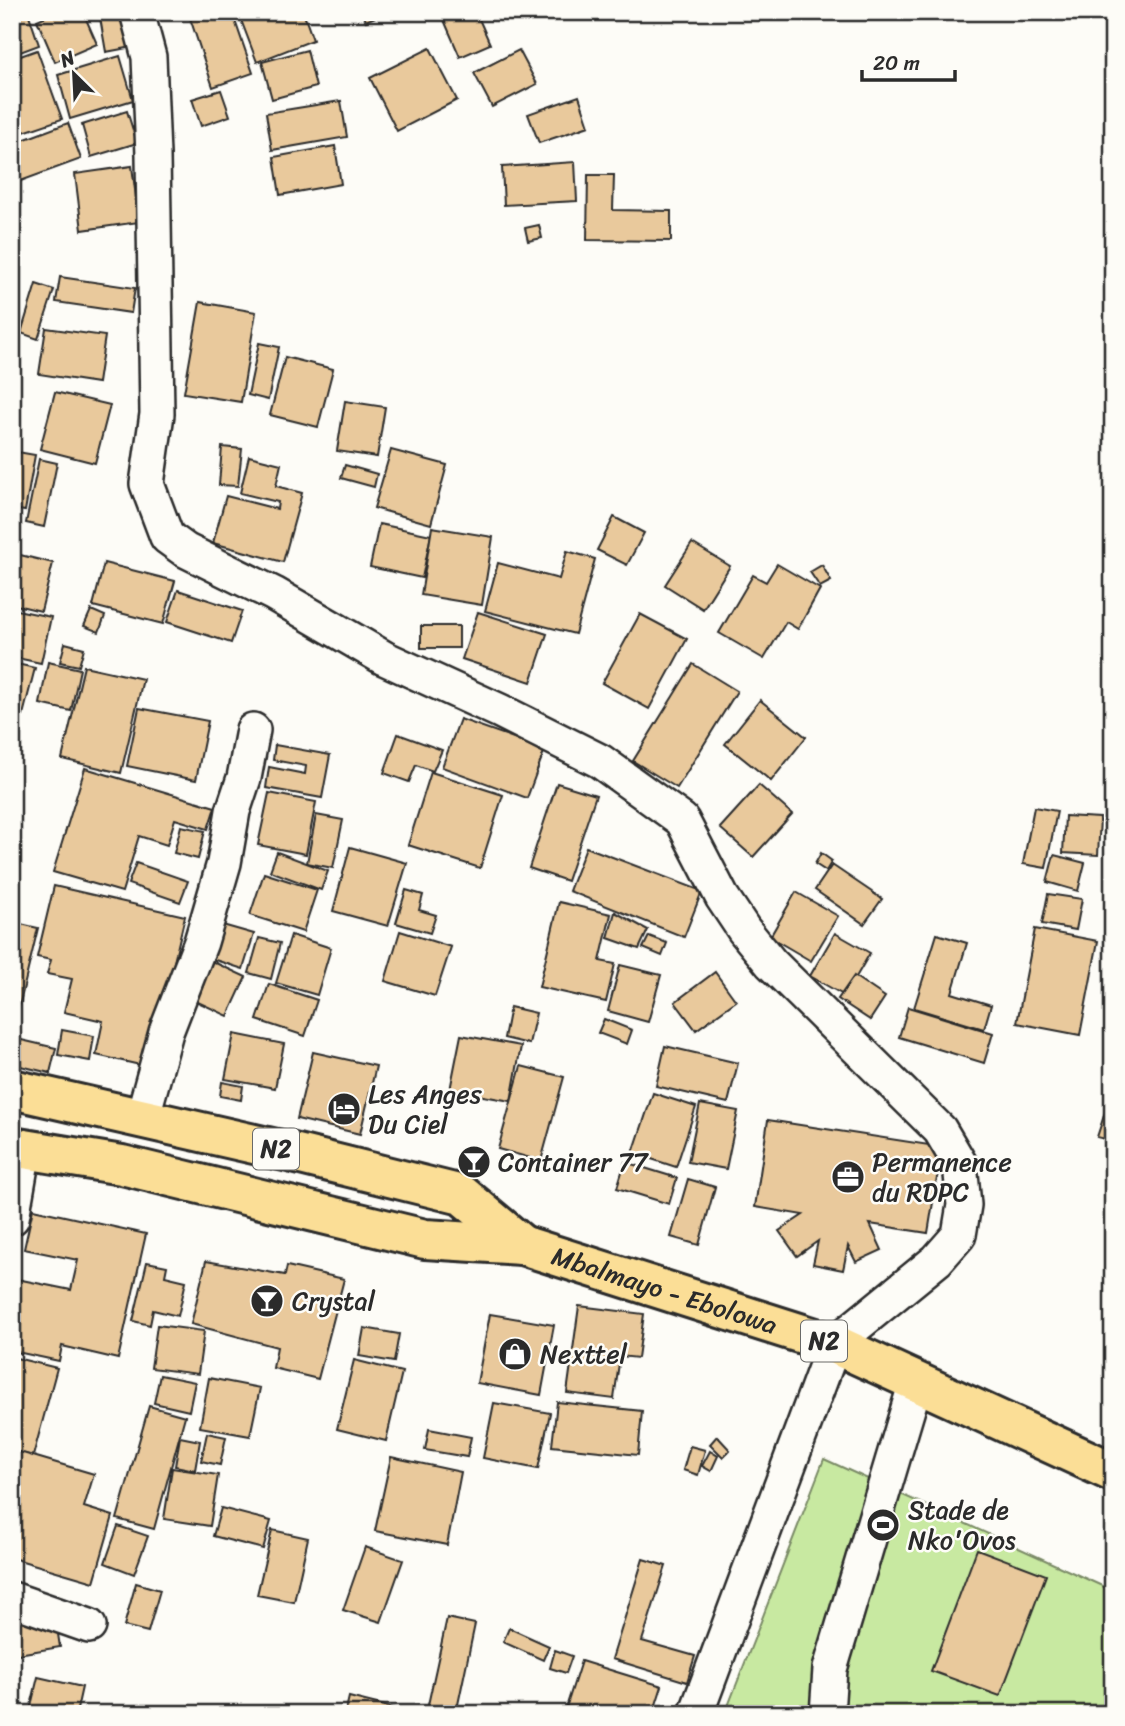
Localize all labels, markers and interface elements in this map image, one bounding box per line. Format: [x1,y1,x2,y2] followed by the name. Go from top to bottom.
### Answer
[38,38,108,108] north arrow
[862,38,955,82] scale bar
[54,41,81,77] text: N
[873,44,920,82] text: 20 m
[368,1071,483,1147] place label: Les Anges Du Ciel
[325,1090,363,1128] hotel icon: Les Anges Du Ciel
[253,1128,299,1170] road number: N2
[498,1139,650,1185] place label: Container 77
[872,1139,1012,1215] place label: Permanence du RDPC
[455,1143,493,1181] bar icon: Container 77
[829,1158,867,1196] office icon: Permanence du RDPC
[546,1233,783,1348] street label: Mbalmayo - Ebolowa
[292,1278,375,1324] place label: Crystal
[248,1282,286,1320] bar icon: Crystal
[801,1321,847,1362] road number: N2
[540,1331,628,1377] place label: Nexttel
[496,1335,534,1373] shop icon: Nexttel
[908,1487,1016,1563] place label: Stade de Nko'Ovos
[864,1506,902,1544] sports icon: Stade de Nko'Ovos

